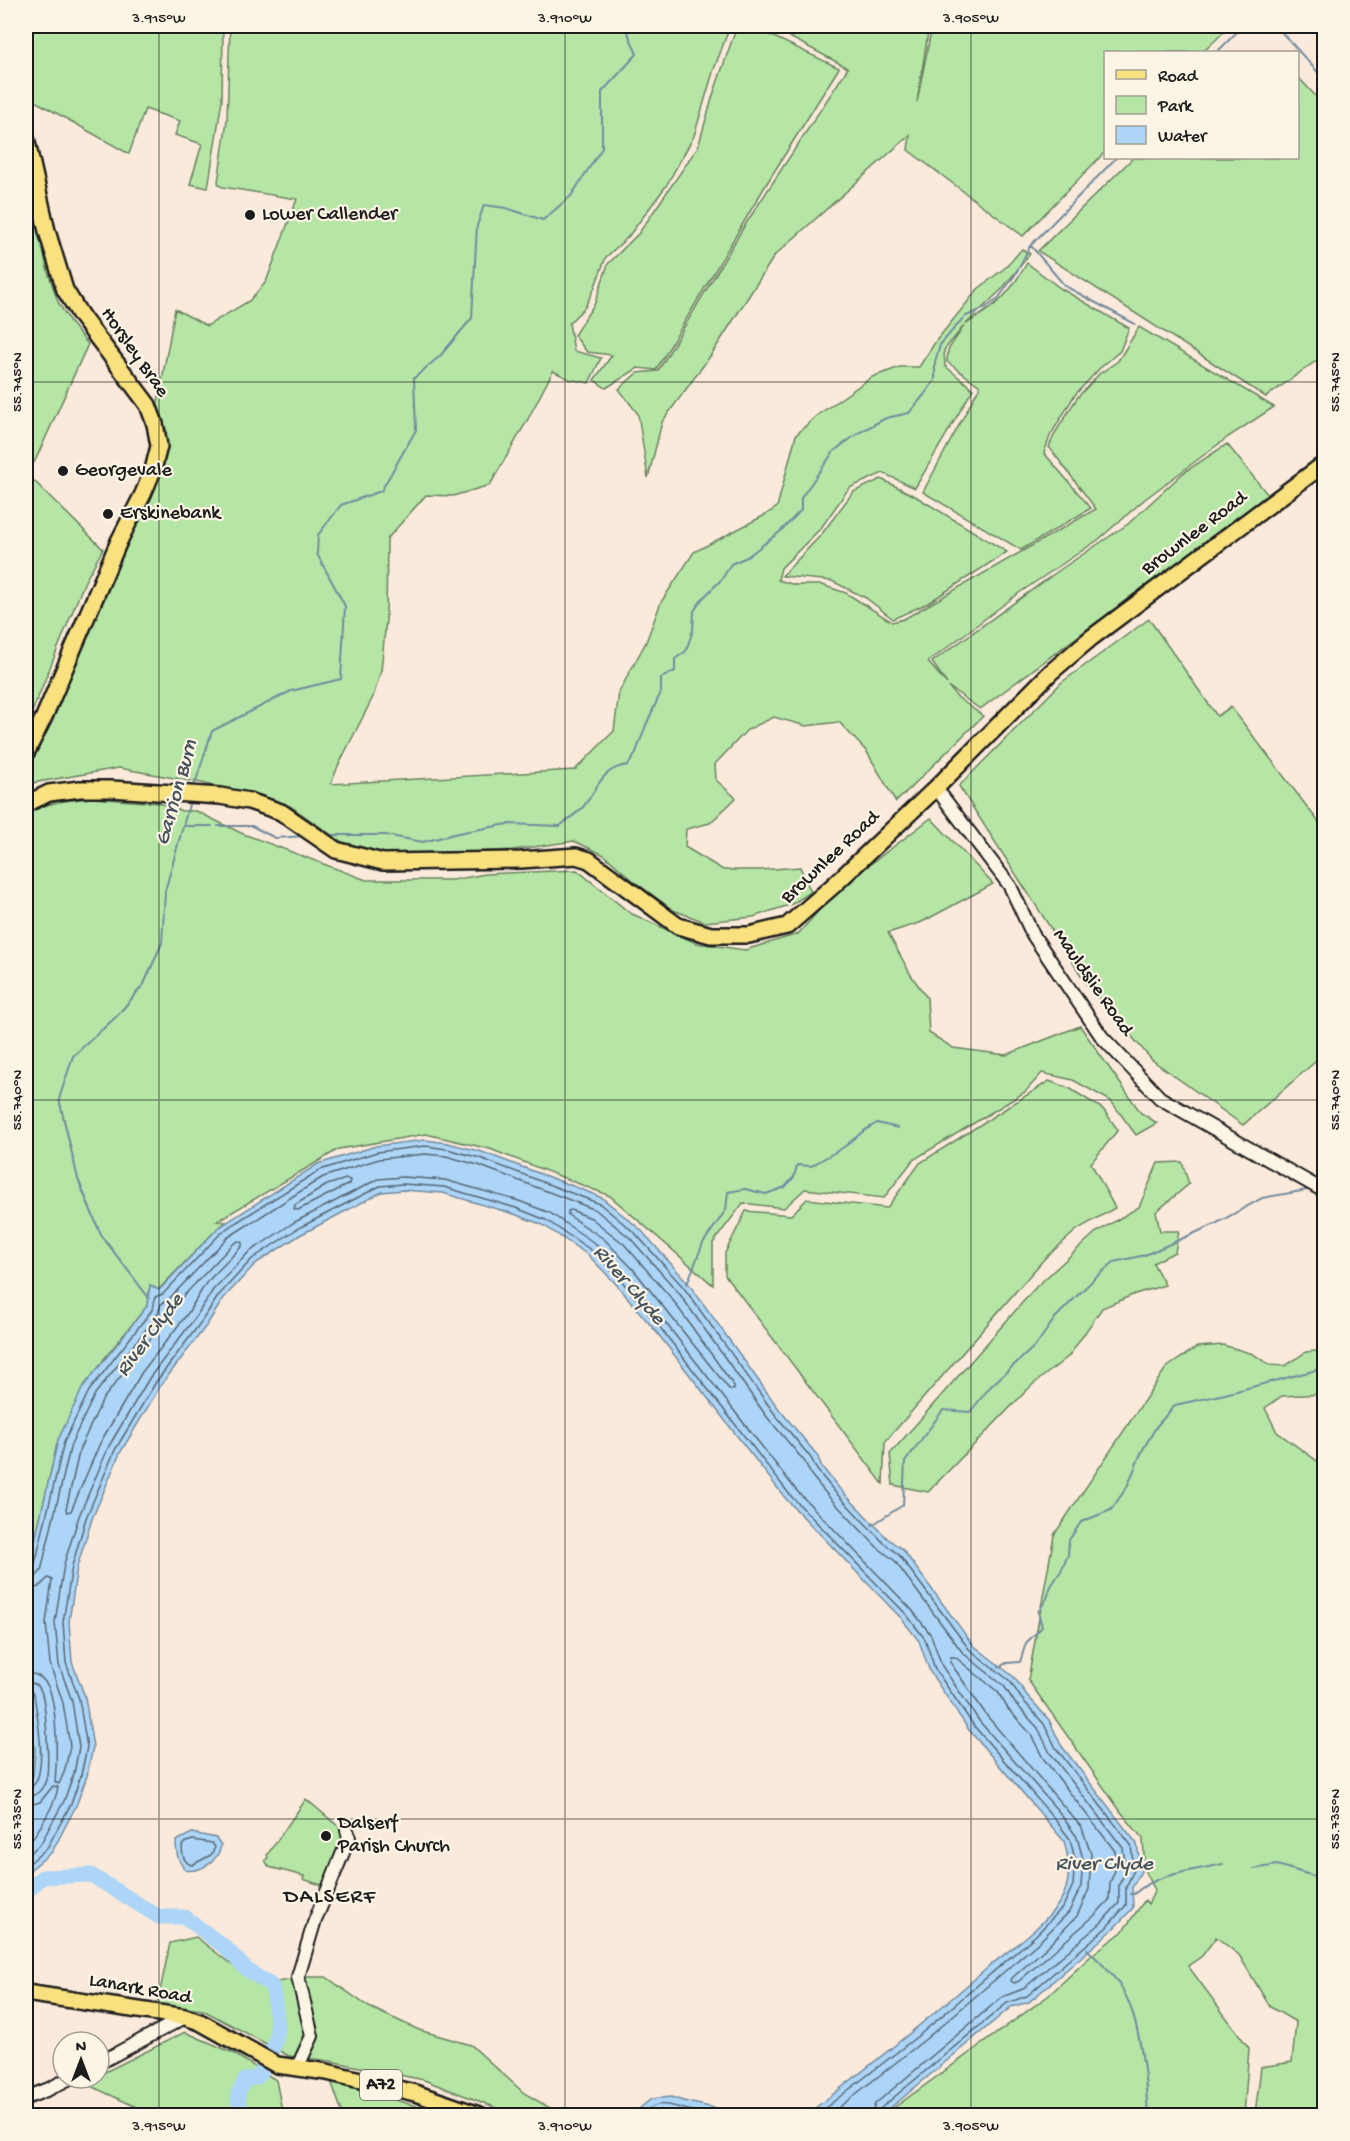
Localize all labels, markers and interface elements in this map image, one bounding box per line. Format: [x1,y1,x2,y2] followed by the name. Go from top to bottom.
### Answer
[131,10,186,28] text: 3.915°W
[537,10,592,28] text: 3.910°W
[942,10,999,28] text: 3.905°W
[1104,51,1299,159] legend
[1158,67,1199,88] text: Road
[1157,97,1194,118] text: Park
[1158,127,1208,148] text: Water
[262,204,399,227] place label: Lower Callender
[243,208,257,222] marker: Lower Callender
[95,304,174,403] street label: Horsley Brae
[9,352,27,412] text: 55.745°N
[1327,352,1345,412] text: 55.745°N
[75,460,172,483] place label: Georgevale
[56,464,70,478] marker: Georgevale
[1137,485,1254,582] street label: Brownlee Road
[120,503,222,526] place label: Erskinebank
[101,507,115,521] marker: Erskinebank
[151,737,205,848] water label: Garrion Burn
[776,805,887,910] street label: Brownlee Road
[1047,925,1139,1043] street label: Mauldslie Road
[9,1070,27,1130] text: 55.740°N
[1327,1070,1345,1130] text: 55.740°N
[587,1241,670,1332] water label: River Clyde
[112,1289,191,1382] water label: River Clyde
[9,1789,27,1849] text: 55.735°N
[1327,1789,1345,1849] text: 55.735°N
[336,1813,450,1859] place label: Dalserf Parish Church
[319,1829,333,1843] marker: Dalserf Parish Church
[1055,1853,1154,1878] water label: River Clyde
[282,1885,377,1911] district label: DALSERF
[87,1970,195,2011] street label: Lanark Road
[51,2030,111,2090] north arrow
[76,2039,87,2058] text: N
[360,2070,402,2100] road number: A72
[131,2118,186,2136] text: 3.915°W
[537,2118,592,2136] text: 3.910°W
[942,2118,999,2136] text: 3.905°W

